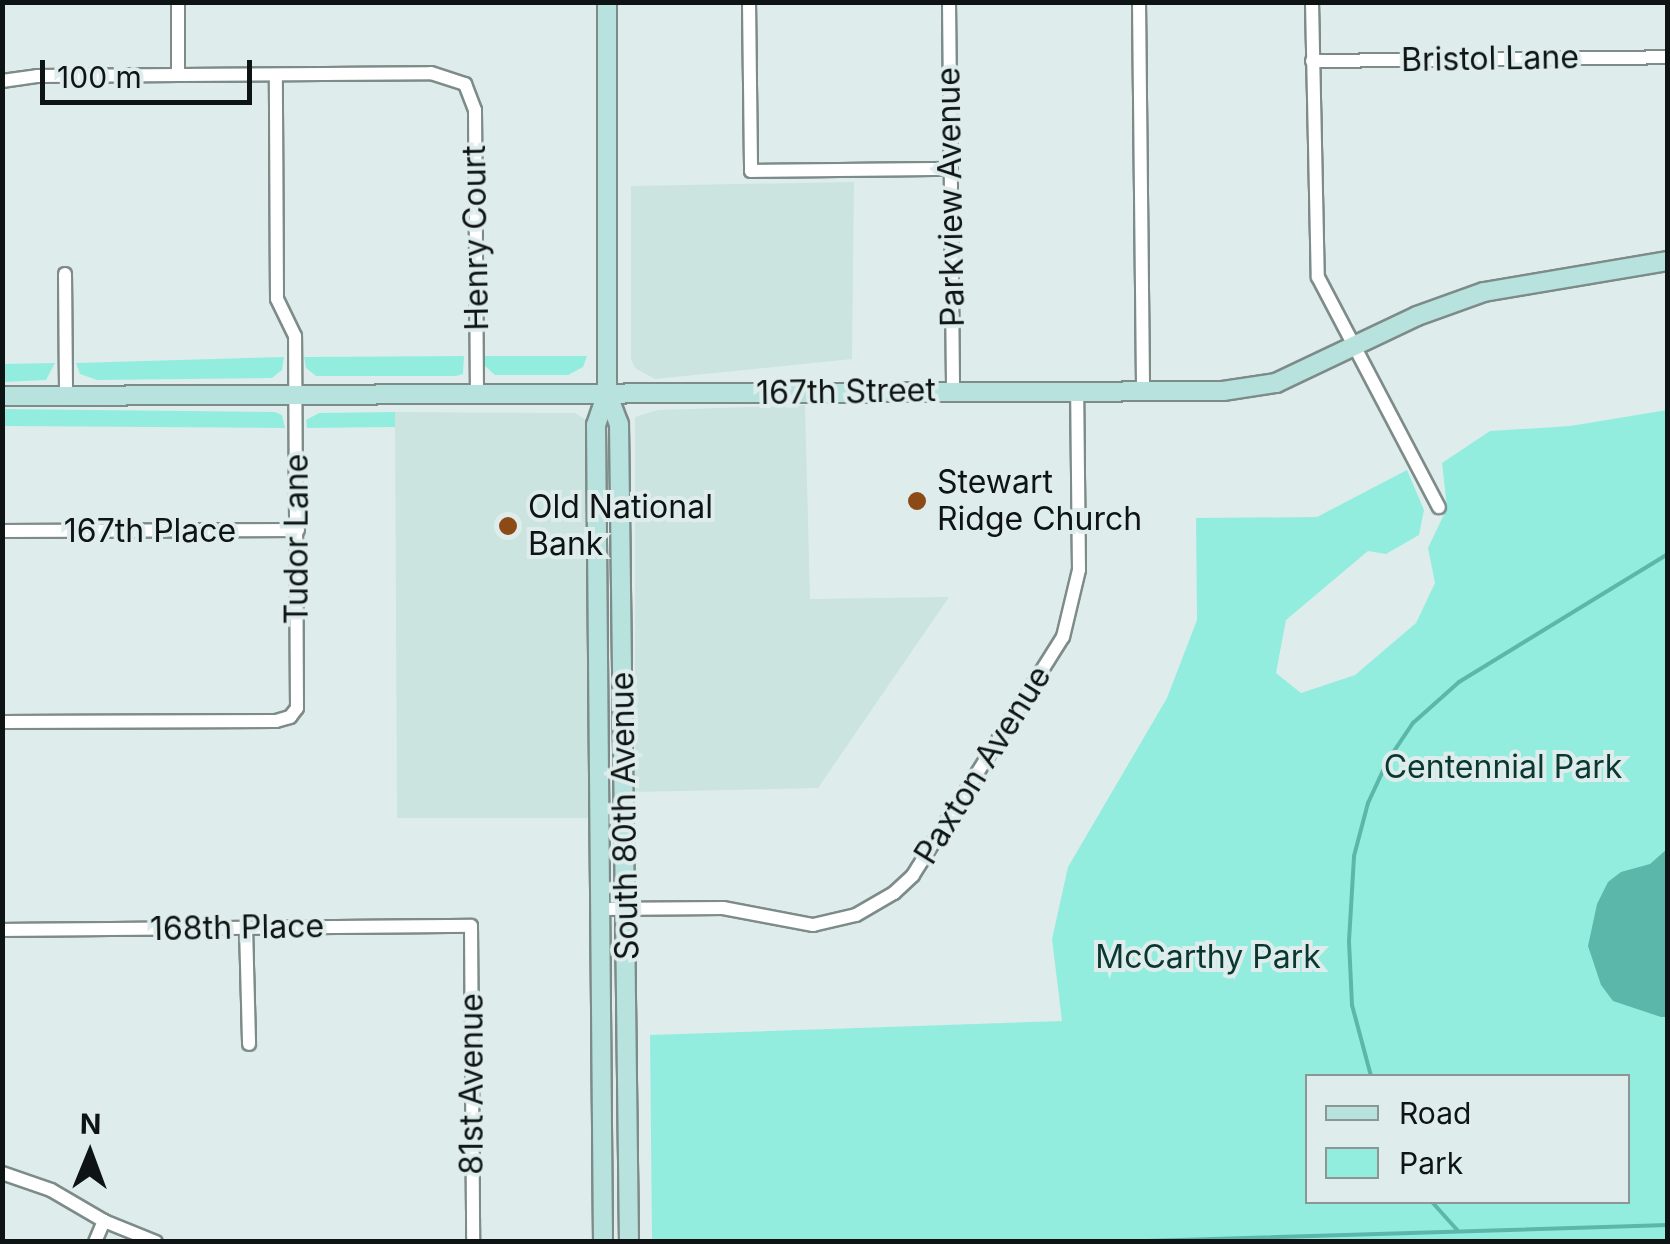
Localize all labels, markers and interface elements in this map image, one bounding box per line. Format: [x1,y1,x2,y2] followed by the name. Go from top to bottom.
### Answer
[1401,38,1579,80] street label: Bristol Lane
[45,40,258,102] scale bar
[57,59,142,95] text: 100 m
[930,67,972,327] street label: Parkview Avenue
[455,145,497,331] street label: Henry Court
[756,371,936,413] street label: 167th Street
[278,454,316,624] street label: Tudor Lane
[937,464,1142,539] place label: Stewart Ridge Church
[528,489,713,564] place label: Old National Bank
[906,490,928,512] marker: Stewart Ridge Church
[64,512,236,550] street label: 167th Place
[497,515,519,537] marker: Old National Bank
[907,659,1059,871] street label: Paxton Avenue
[603,672,647,960] street label: South 80th Avenue
[1384,748,1622,786] park label: Centennial Park
[150,907,324,949] street label: 168th Place
[1095,938,1321,976] park label: McCarthy Park
[453,993,491,1175] street label: 81st Avenue
[1305,1074,1630,1204] legend
[1399,1095,1471,1131] text: Road
[40,1104,140,1204] north arrow
[80,1107,101,1141] text: N
[1399,1145,1463,1181] text: Park

